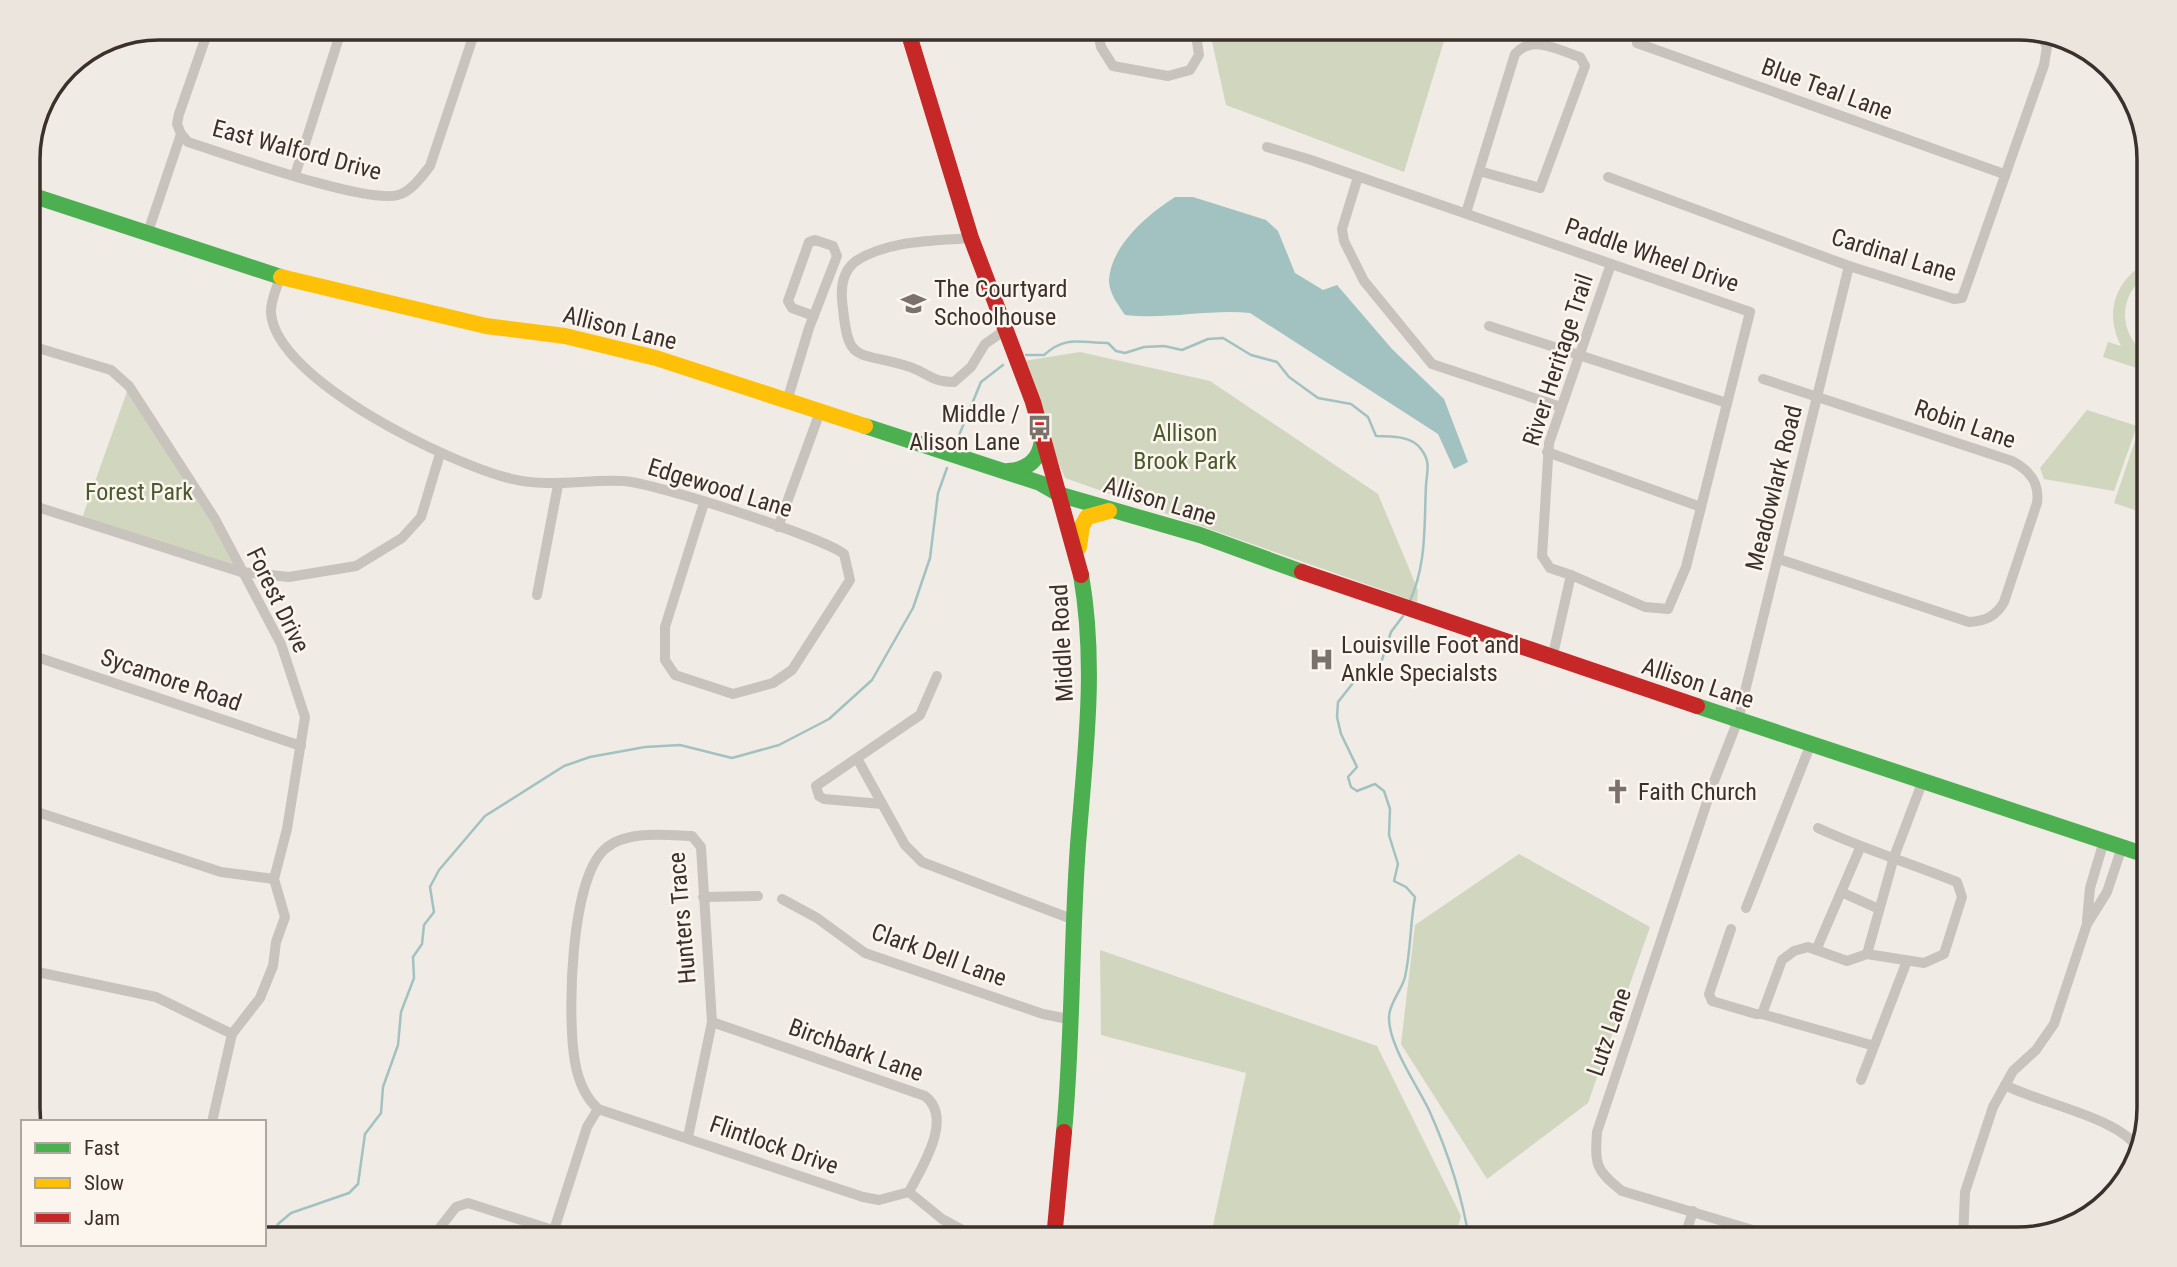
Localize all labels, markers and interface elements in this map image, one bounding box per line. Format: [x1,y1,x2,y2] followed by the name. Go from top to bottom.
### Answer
[1758,52,1896,126] street label: Blue Teal Lane
[209,114,385,186] street label: East Walford Drive
[1561,212,1743,298] street label: Paddle Wheel Drive
[1828,223,1960,287] street label: Cardinal Lane
[1517,271,1599,449] street label: River Heritage Trail
[934,275,1067,331] place label: The Courtyard Schoolhouse
[900,289,928,317] school or university icon: The Courtyard Schoolhouse
[560,300,680,356] street label: Allison Lane
[1911,394,2019,454] street label: Robin Lane
[909,400,1020,456] place label: Middle / Alison Lane
[1740,402,1808,574] street label: Meadowlark Road
[1026,414,1054,442] bus stop icon: Middle / Alison Lane
[1133,419,1237,475] park label: Allison Brook Park
[644,453,796,523] street label: Edgewood Lane
[1100,471,1220,531] street label: Allison Lane
[85,478,193,506] park label: Forest Park
[241,543,315,657] street label: Forest Drive
[1045,583,1079,703] street label: Middle Road
[1341,631,1519,687] place label: Louisville Foot and Ankle Specialsts
[97,643,245,717] street label: Sycamore Road
[1307,645,1335,673] hospital icon: Louisville Foot and Ankle Specialsts
[1638,652,1758,714] street label: Allison Lane
[1604,778,1632,806] church icon: Faith Church
[1638,778,1757,806] place label: Faith Church
[662,851,702,985] street label: Hunters Trace
[868,918,1010,992] street label: Clark Dell Lane
[1581,984,1637,1080] street label: Lutz Lane
[785,1013,927,1087] street label: Birchbark Lane
[706,1110,842,1180] street label: Flintlock Drive
[21,1120,266,1246] legend
[84,1136,120,1160] text: Fast
[84,1171,124,1195] text: Slow
[84,1206,120,1230] text: Jam

